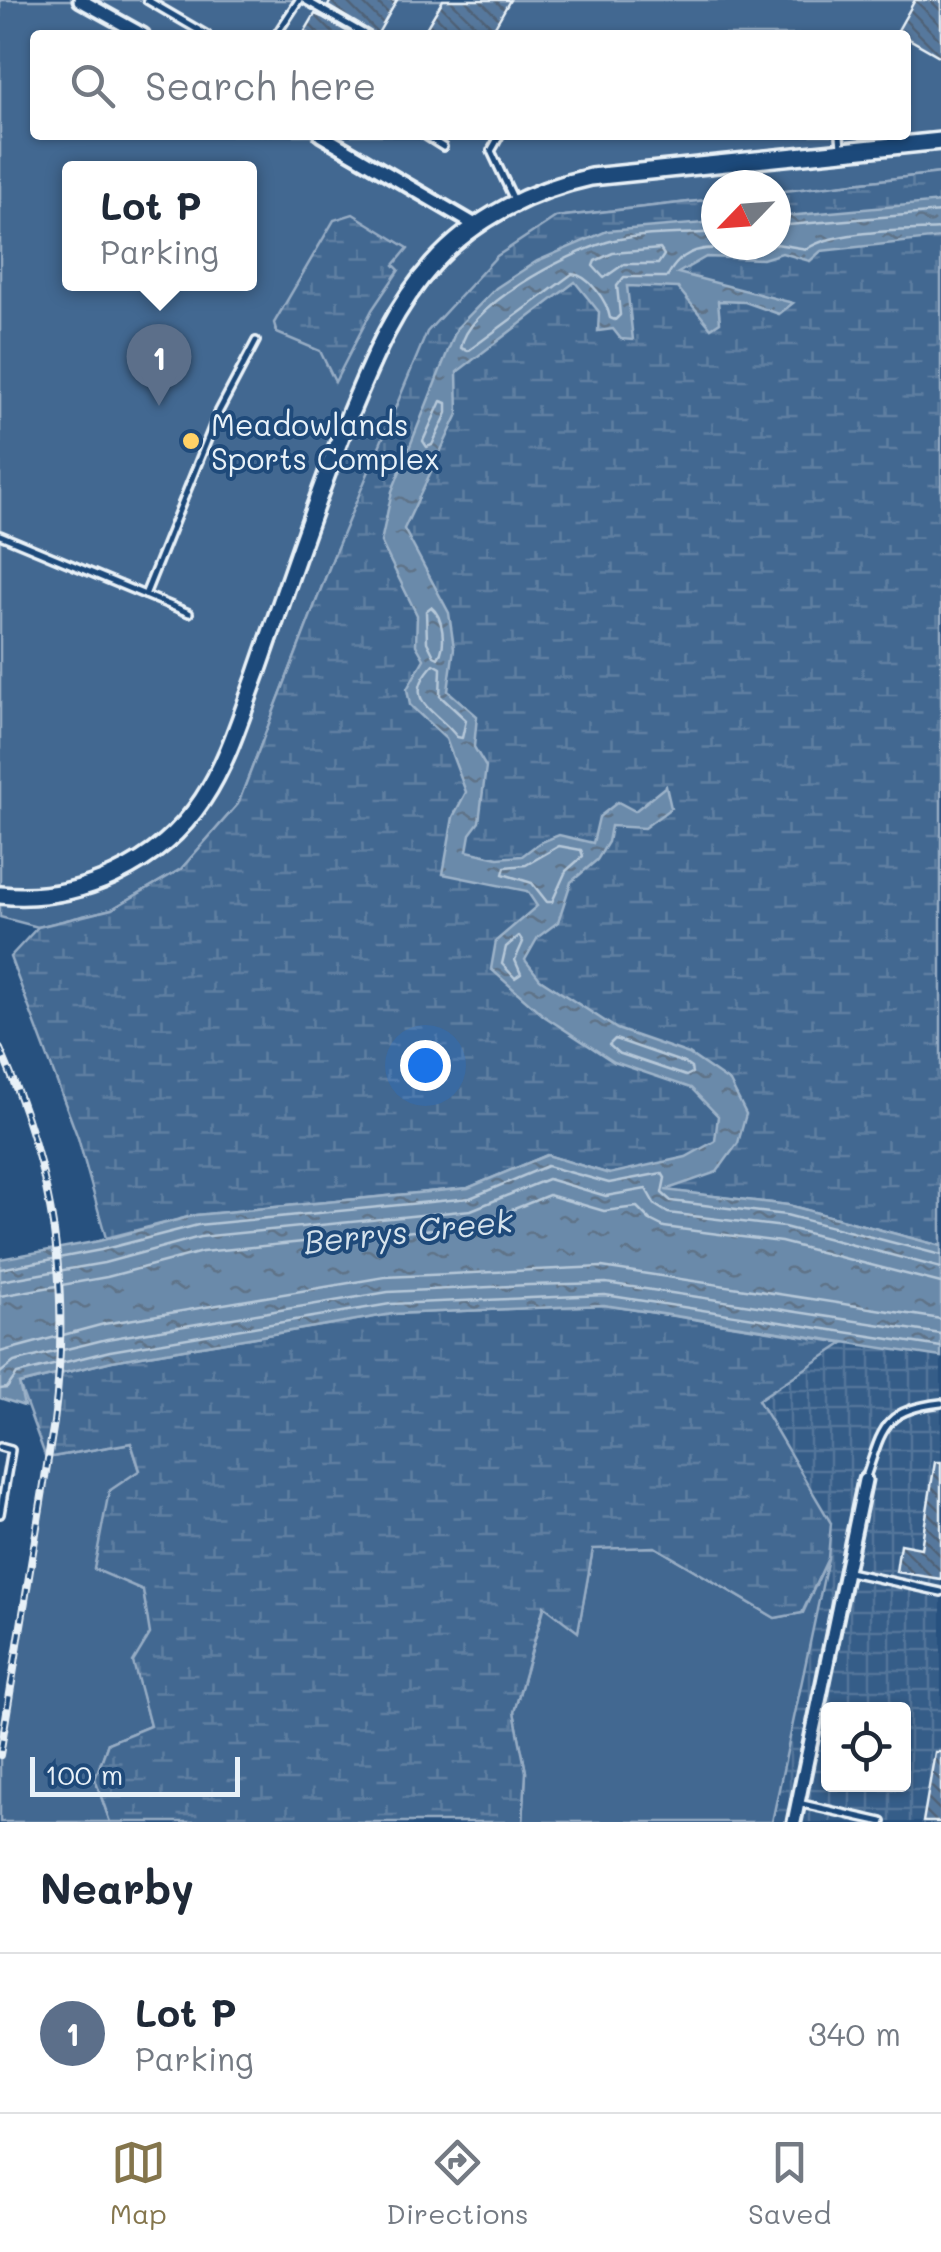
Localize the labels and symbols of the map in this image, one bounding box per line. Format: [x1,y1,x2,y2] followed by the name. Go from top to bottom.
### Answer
[701,170,791,260] north arrow
[126,324,192,406] pin: 1
[211,404,440,478] place label: Meadowlands Sports Complex
[180,430,202,452] marker: Meadowlands Sports Complex
[400,1040,451,1091] your location
[301,1198,516,1263] water label: Berrys Creek
[30,1752,240,1796] scale bar

